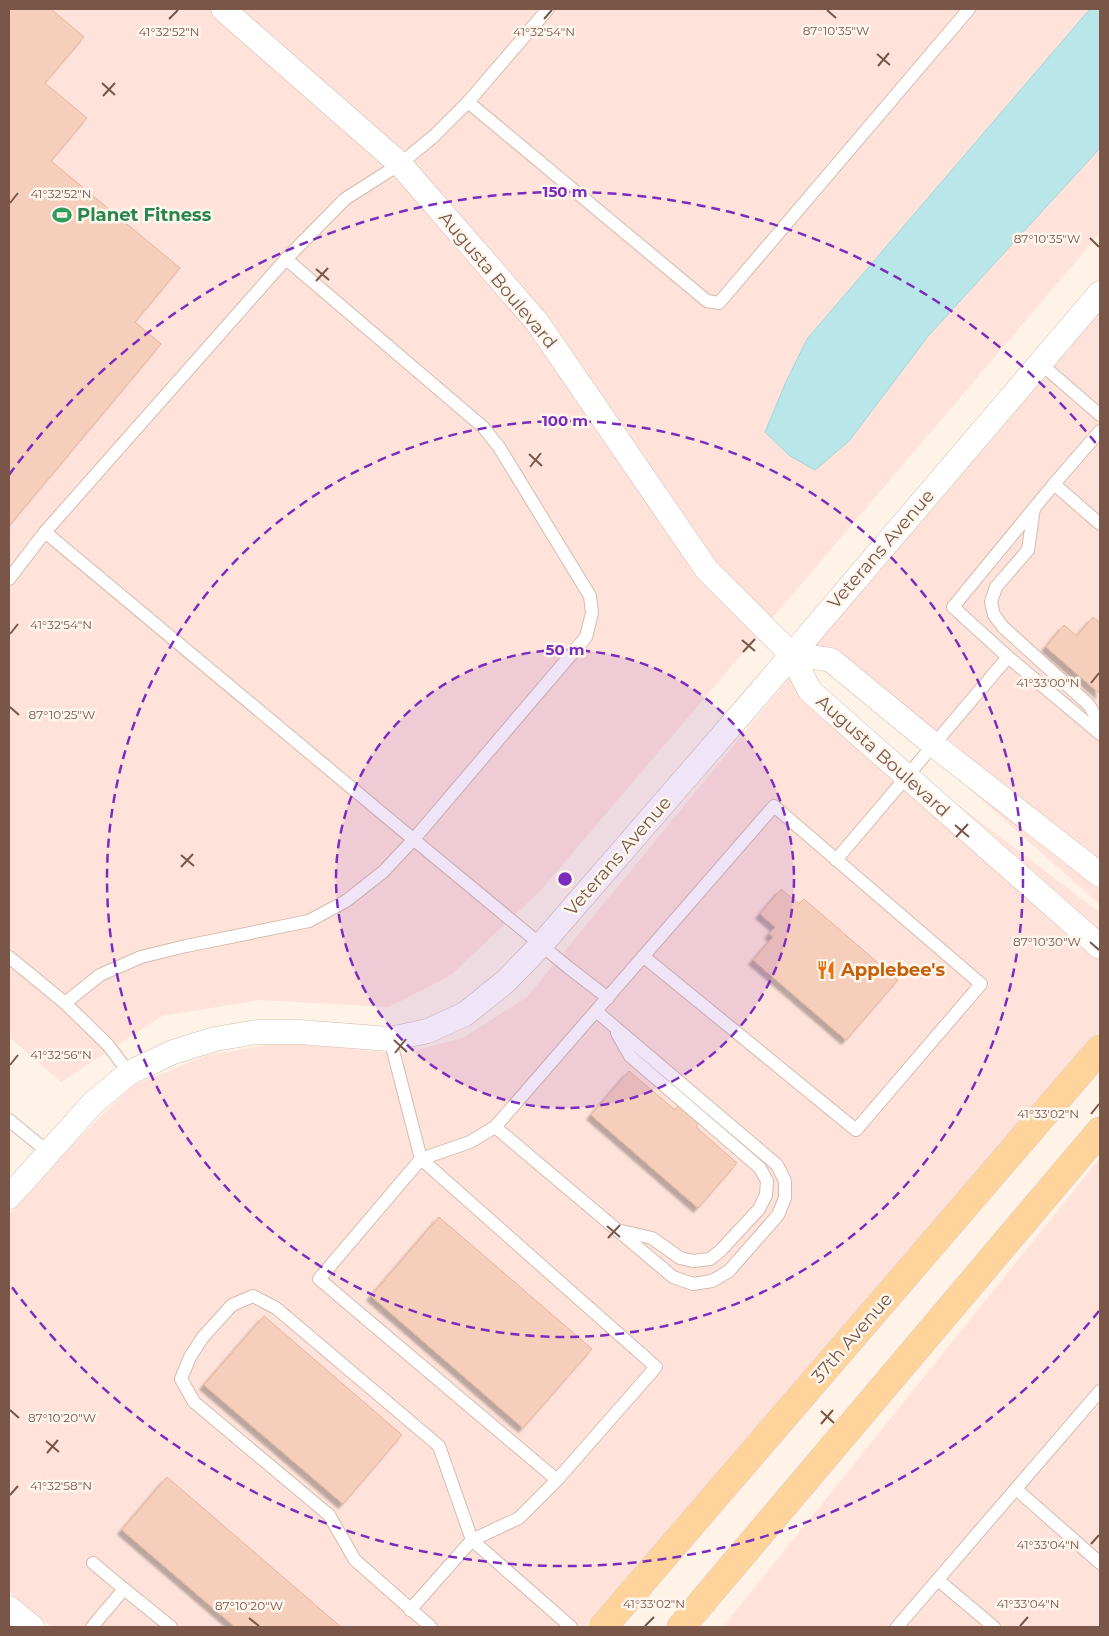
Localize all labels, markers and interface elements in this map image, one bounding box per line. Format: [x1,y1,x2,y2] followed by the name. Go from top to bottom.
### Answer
[803,23,869,38] text: 87°10'35"W
[138,24,200,39] text: 41°32'52"N
[513,24,575,39] text: 41°32'54"N
[543,182,587,201] text: 150 m
[30,186,92,201] text: 41°32'52"N
[51,204,73,226] sports icon: Planet Fitness
[77,204,212,226] place label: Planet Fitness
[434,207,562,353] street label: Augusta Boulevard
[1014,231,1080,246] text: 87°10'35"W
[542,411,588,430] text: 100 m
[823,485,939,613] street label: Veterans Avenue
[30,617,92,632] text: 41°32'54"N
[545,640,585,659] text: 50 m
[1016,675,1080,690] text: 41°33'00"N
[812,690,954,822] street label: Augusta Boulevard
[29,707,95,722] text: 87°10'25"W
[560,792,676,920] street label: Veterans Avenue
[556,870,574,888] centre of rings
[1013,934,1081,949] text: 87°10'30"W
[815,959,837,981] restaurant icon: Applebee's
[840,959,945,981] place label: Applebee's
[30,1047,92,1062] text: 41°32'56"N
[1017,1106,1079,1121] text: 41°33'02"N
[807,1288,897,1388] street label: 37th Avenue
[28,1410,96,1425] text: 87°10'20"W
[30,1478,92,1493] text: 41°32'58"N
[1017,1537,1079,1552] text: 41°33'04"N
[623,1596,685,1611] text: 41°33'02"N
[997,1596,1059,1611] text: 41°33'04"N
[215,1598,283,1613] text: 87°10'20"W

